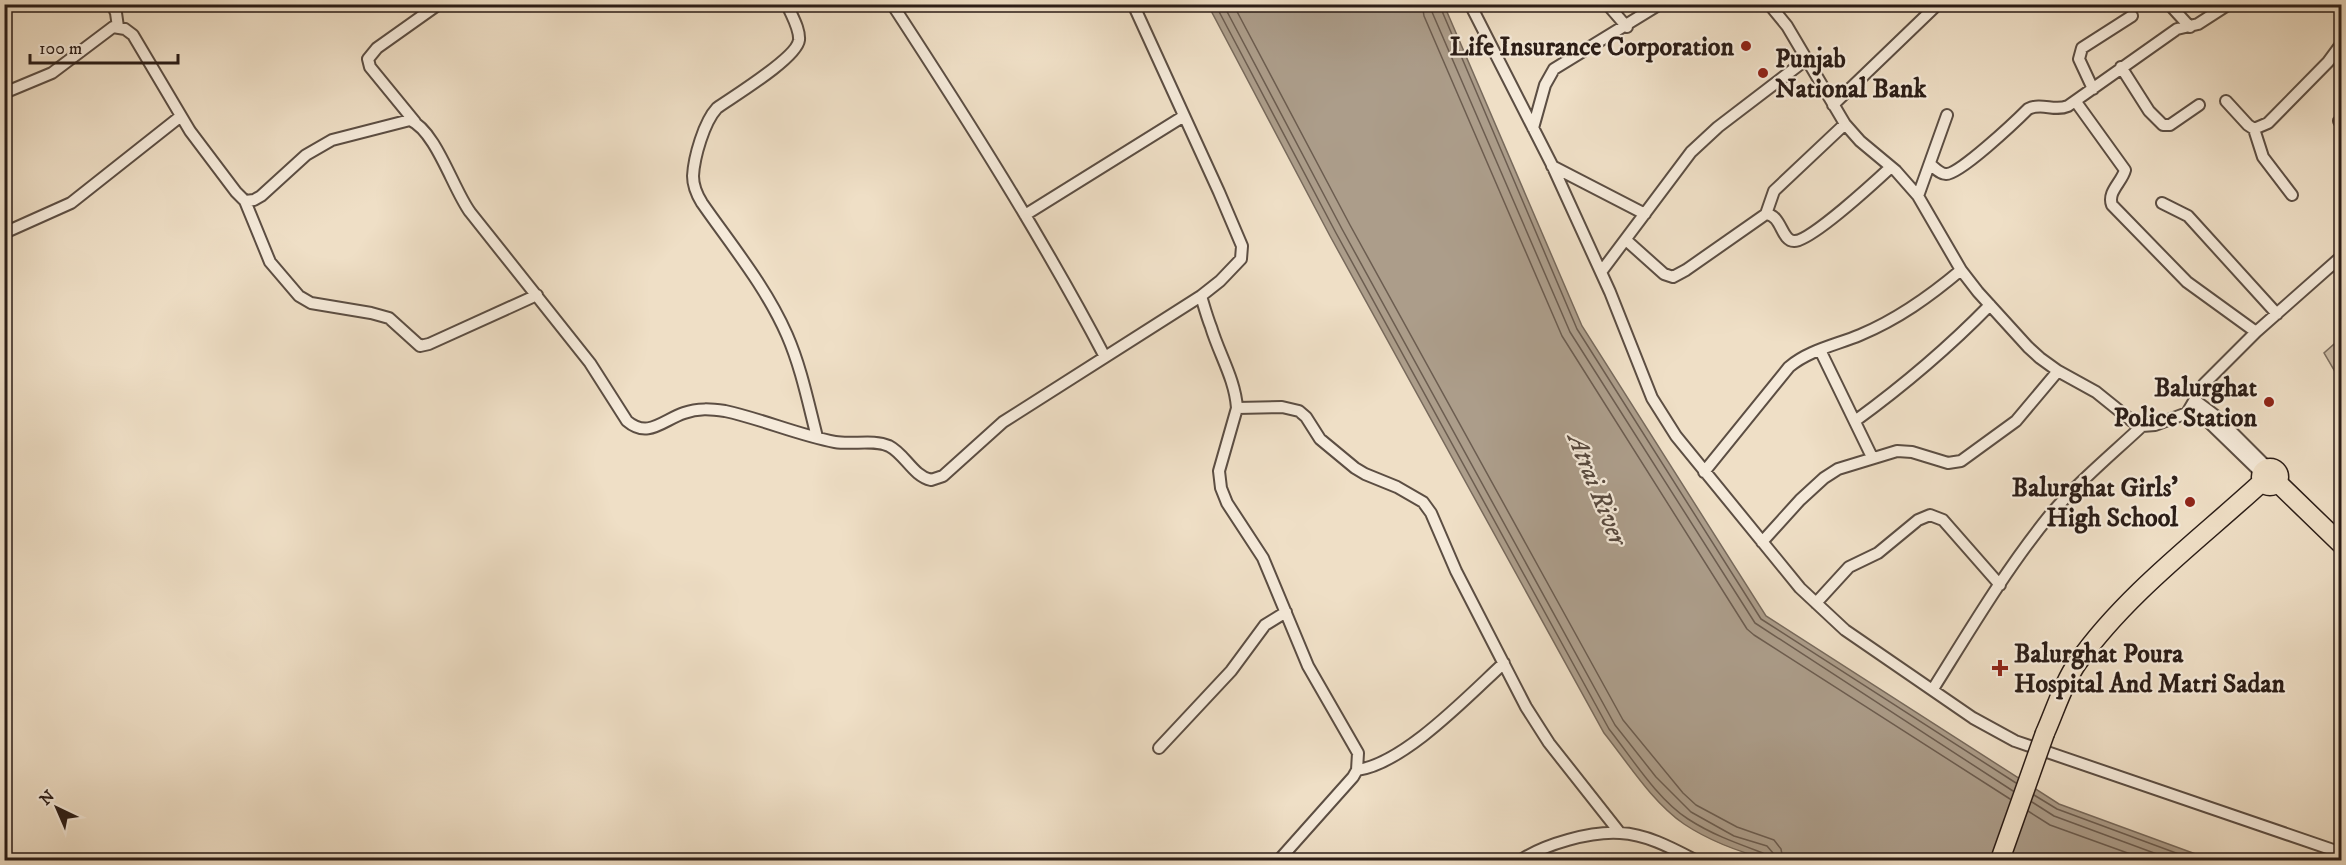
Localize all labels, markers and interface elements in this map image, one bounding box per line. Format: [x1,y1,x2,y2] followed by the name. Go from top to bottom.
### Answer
[30,27,178,65] scale bar
[1450,31,1734,64] place label: Life Insurance Corporation
[39,38,82,60] text: 100 m
[1739,39,1753,53] marker: Life Insurance Corporation
[1775,43,1928,106] place label: Punjab National Bank
[1756,66,1770,80] marker: Punjab National Bank
[2114,372,2258,435] place label: Balurghat Police Station
[2262,395,2276,409] marker: Balurghat Police Station
[1558,426,1636,552] water label: Atrai River
[2012,472,2179,535] place label: Balurghat Girls' High School
[2183,495,2197,509] marker: Balurghat Girls' High School
[2014,638,2286,701] place label: Balurghat Poura Hospital And Matri Sadan
[1991,659,2009,677] marker: Balurghat Poura Hospital And Matri Sadan
[27,778,87,838] north arrow
[36,786,59,810] text: N

